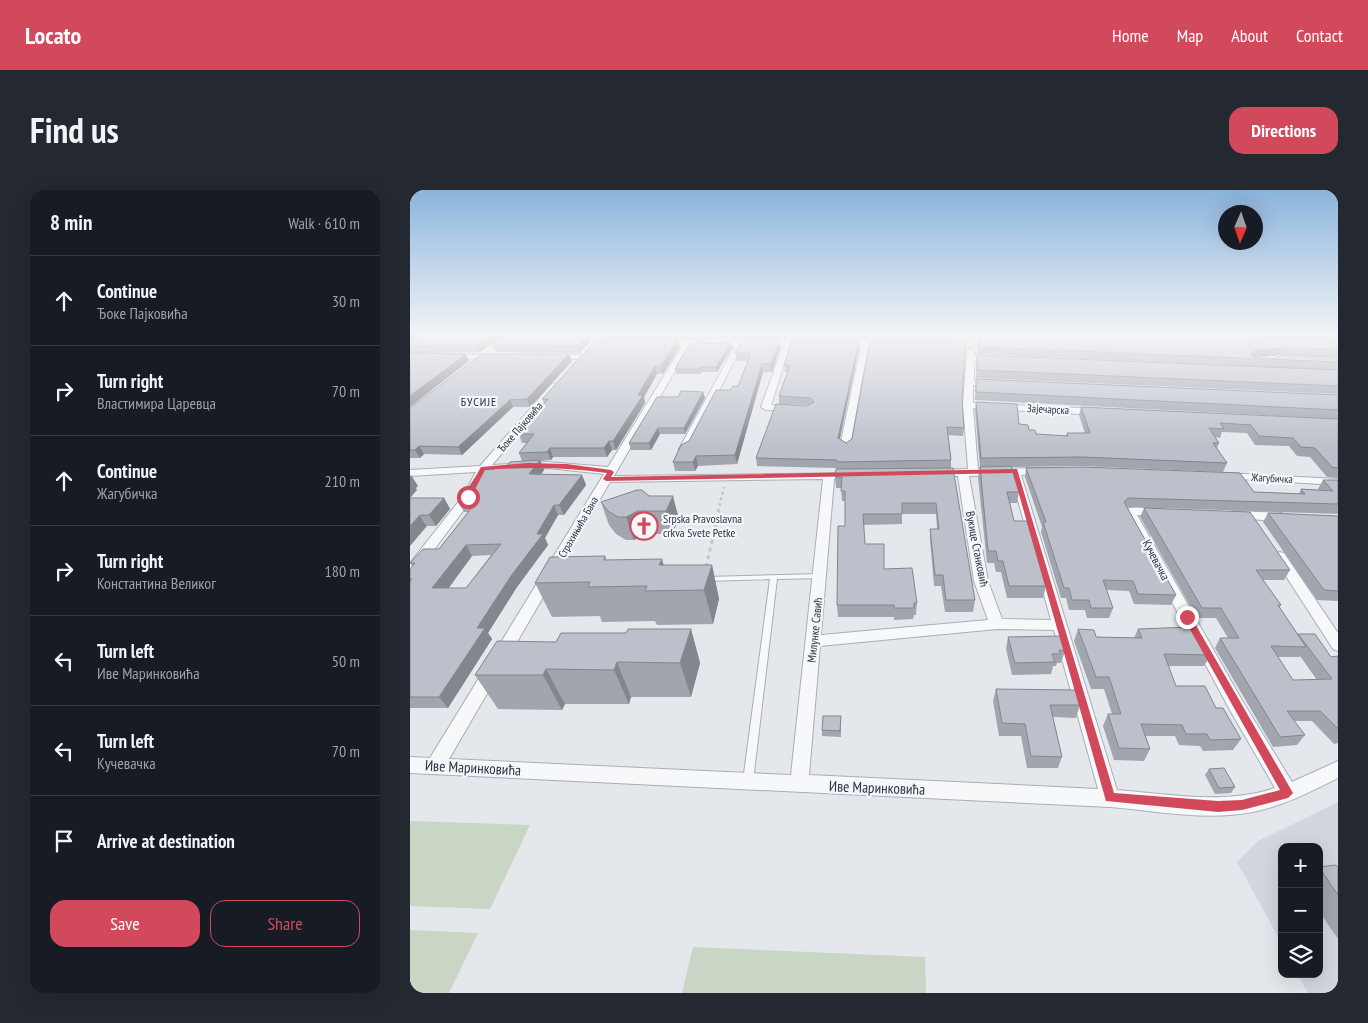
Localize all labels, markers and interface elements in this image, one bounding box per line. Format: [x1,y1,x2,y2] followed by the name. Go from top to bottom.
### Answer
[25,20,81,51] text: Locato
[1112,24,1149,47] text: Home
[1177,24,1203,47] text: Map
[1231,24,1268,47] text: About
[1296,24,1343,47] text: Contact
[30,107,119,153] text: Find us
[1229,107,1338,154] button: Directions
[1218,205,1263,250] north arrow
[50,209,92,236] text: 8 min
[288,213,360,233] text: Walk · 610 m
[97,279,157,303] text: Continue
[50,287,78,315] icon: ahead
[332,291,360,311] text: 30 m
[97,303,188,323] text: Ђоке Пајковића
[97,369,163,393] text: Turn right
[50,377,78,405] icon: right
[332,381,360,401] text: 70 m
[97,393,216,413] text: Властимира Царевца
[461,394,497,409] district label: БУСИЈЕ
[494,399,546,455] street label: Ђоке Пајковића
[1027,401,1069,417] street label: Зајечарска
[97,459,157,483] text: Continue
[50,467,78,495] icon: ahead
[1250,470,1293,486] street label: Жагубичка
[325,471,360,491] text: 210 m
[97,483,157,503] text: Жагубичка
[457,486,480,509] route start
[555,494,601,560] street label: Страхињића Бана
[963,510,992,588] street label: Вукице Станковић
[629,511,659,541] church icon: Srpska Pravoslavna crkva Svete Petke
[663,511,742,540] place label: Srpska Pravoslavna crkva Svete Petke
[1140,537,1173,583] street label: Кучевачка
[97,549,163,573] text: Turn right
[50,557,78,585] icon: right
[325,561,360,581] text: 180 m
[97,573,216,593] text: Константина Великог
[804,597,825,663] street label: Милунке Савић
[1176,606,1199,629] route end
[97,639,154,663] text: Turn left
[50,647,78,675] icon: left
[332,651,360,671] text: 50 m
[97,663,200,683] text: Иве Маринковића
[97,729,154,753] text: Turn left
[50,737,78,765] icon: left
[332,741,360,761] text: 70 m
[97,753,156,773] text: Кучевачка
[424,755,522,780] street label: Иве Маринковића
[829,776,925,799] street label: Иве Маринковића
[50,827,78,855] icon: arrive
[97,829,235,853] text: Arrive at destination
[1278,843,1323,978] map controls
[1278,843,1323,888] button: +
[1278,888,1323,933] button: −
[50,900,200,947] button: Save
[210,900,360,947] button: Share
[1278,933,1323,978] button: layers

